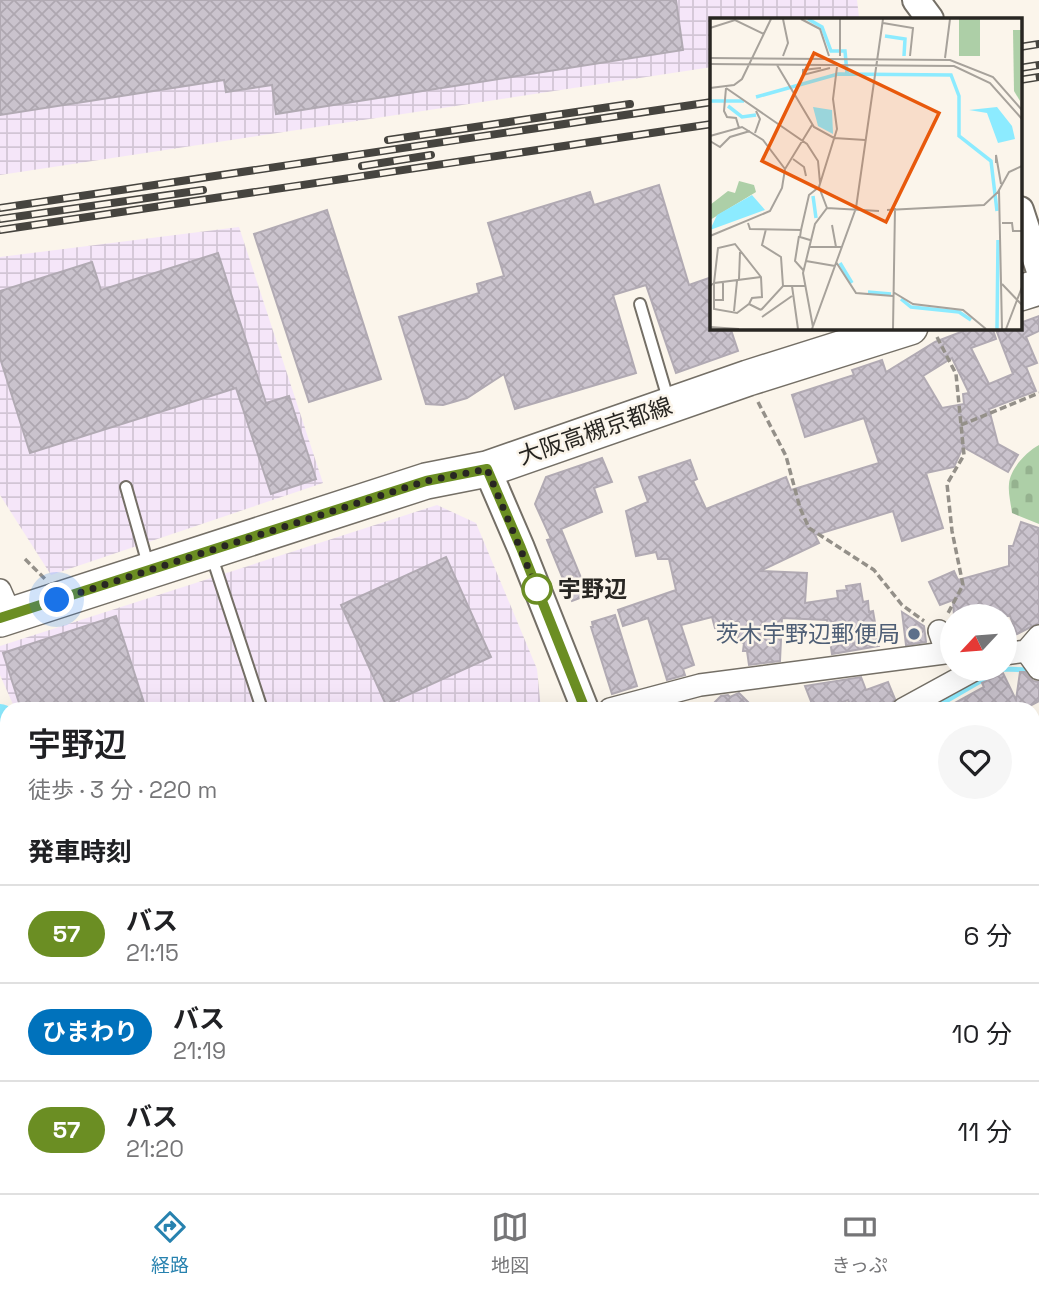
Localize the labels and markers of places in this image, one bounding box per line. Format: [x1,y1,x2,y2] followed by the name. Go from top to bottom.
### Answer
[522,574,552,604] marker: 宇野辺
[558,574,627,604] place label: 宇野辺
[716,619,900,649] place label: 茨木宇野辺郵便局
[906,626,922,642] marker: 茨木宇野辺郵便局

